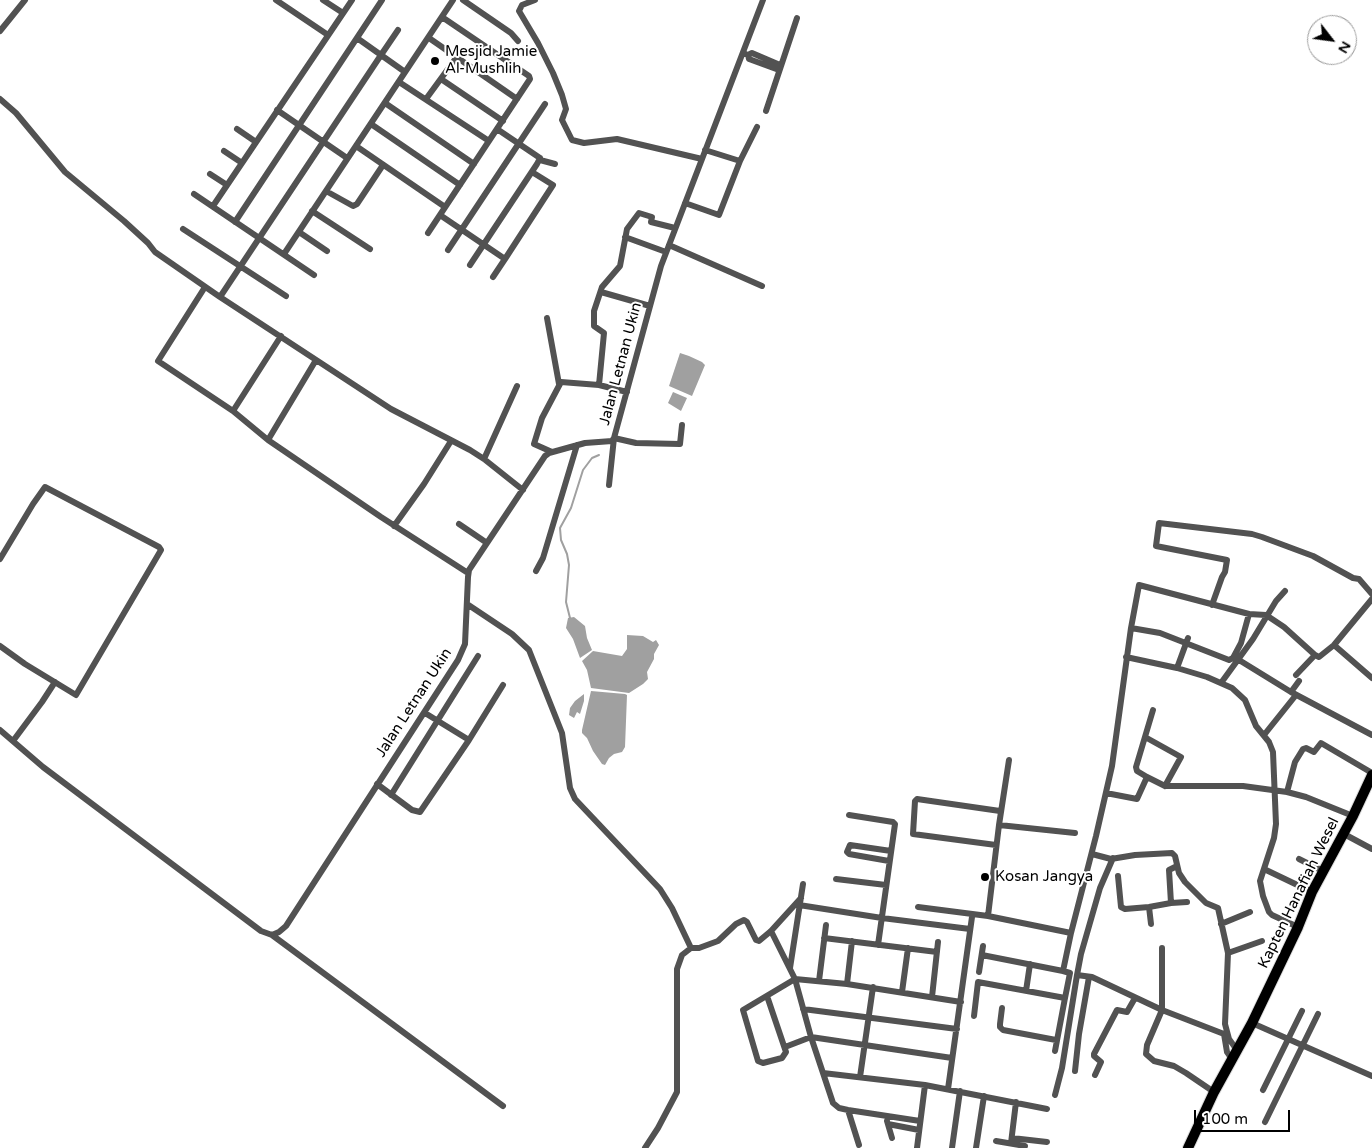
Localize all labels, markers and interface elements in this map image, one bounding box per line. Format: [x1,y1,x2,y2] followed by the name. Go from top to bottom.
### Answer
[1307,15,1357,65] north arrow
[1334,38,1355,56] text: N
[445,43,537,78] place label: Mesjid Jamie Al-Mushlih
[429,55,441,67] marker: Mesjid Jamie Al-Mushlih
[596,301,646,427] street label: Jalan Letnan Ukin
[372,645,456,761] street label: Jalan Letnan Ukin
[1255,815,1343,971] street label: Kapten Hanafiah Wesel
[995,868,1093,886] place label: Kosan Jangya
[979,871,991,883] marker: Kosan Jangya
[1197,1100,1293,1132] scale bar
[1202,1110,1248,1128] text: 100 m

